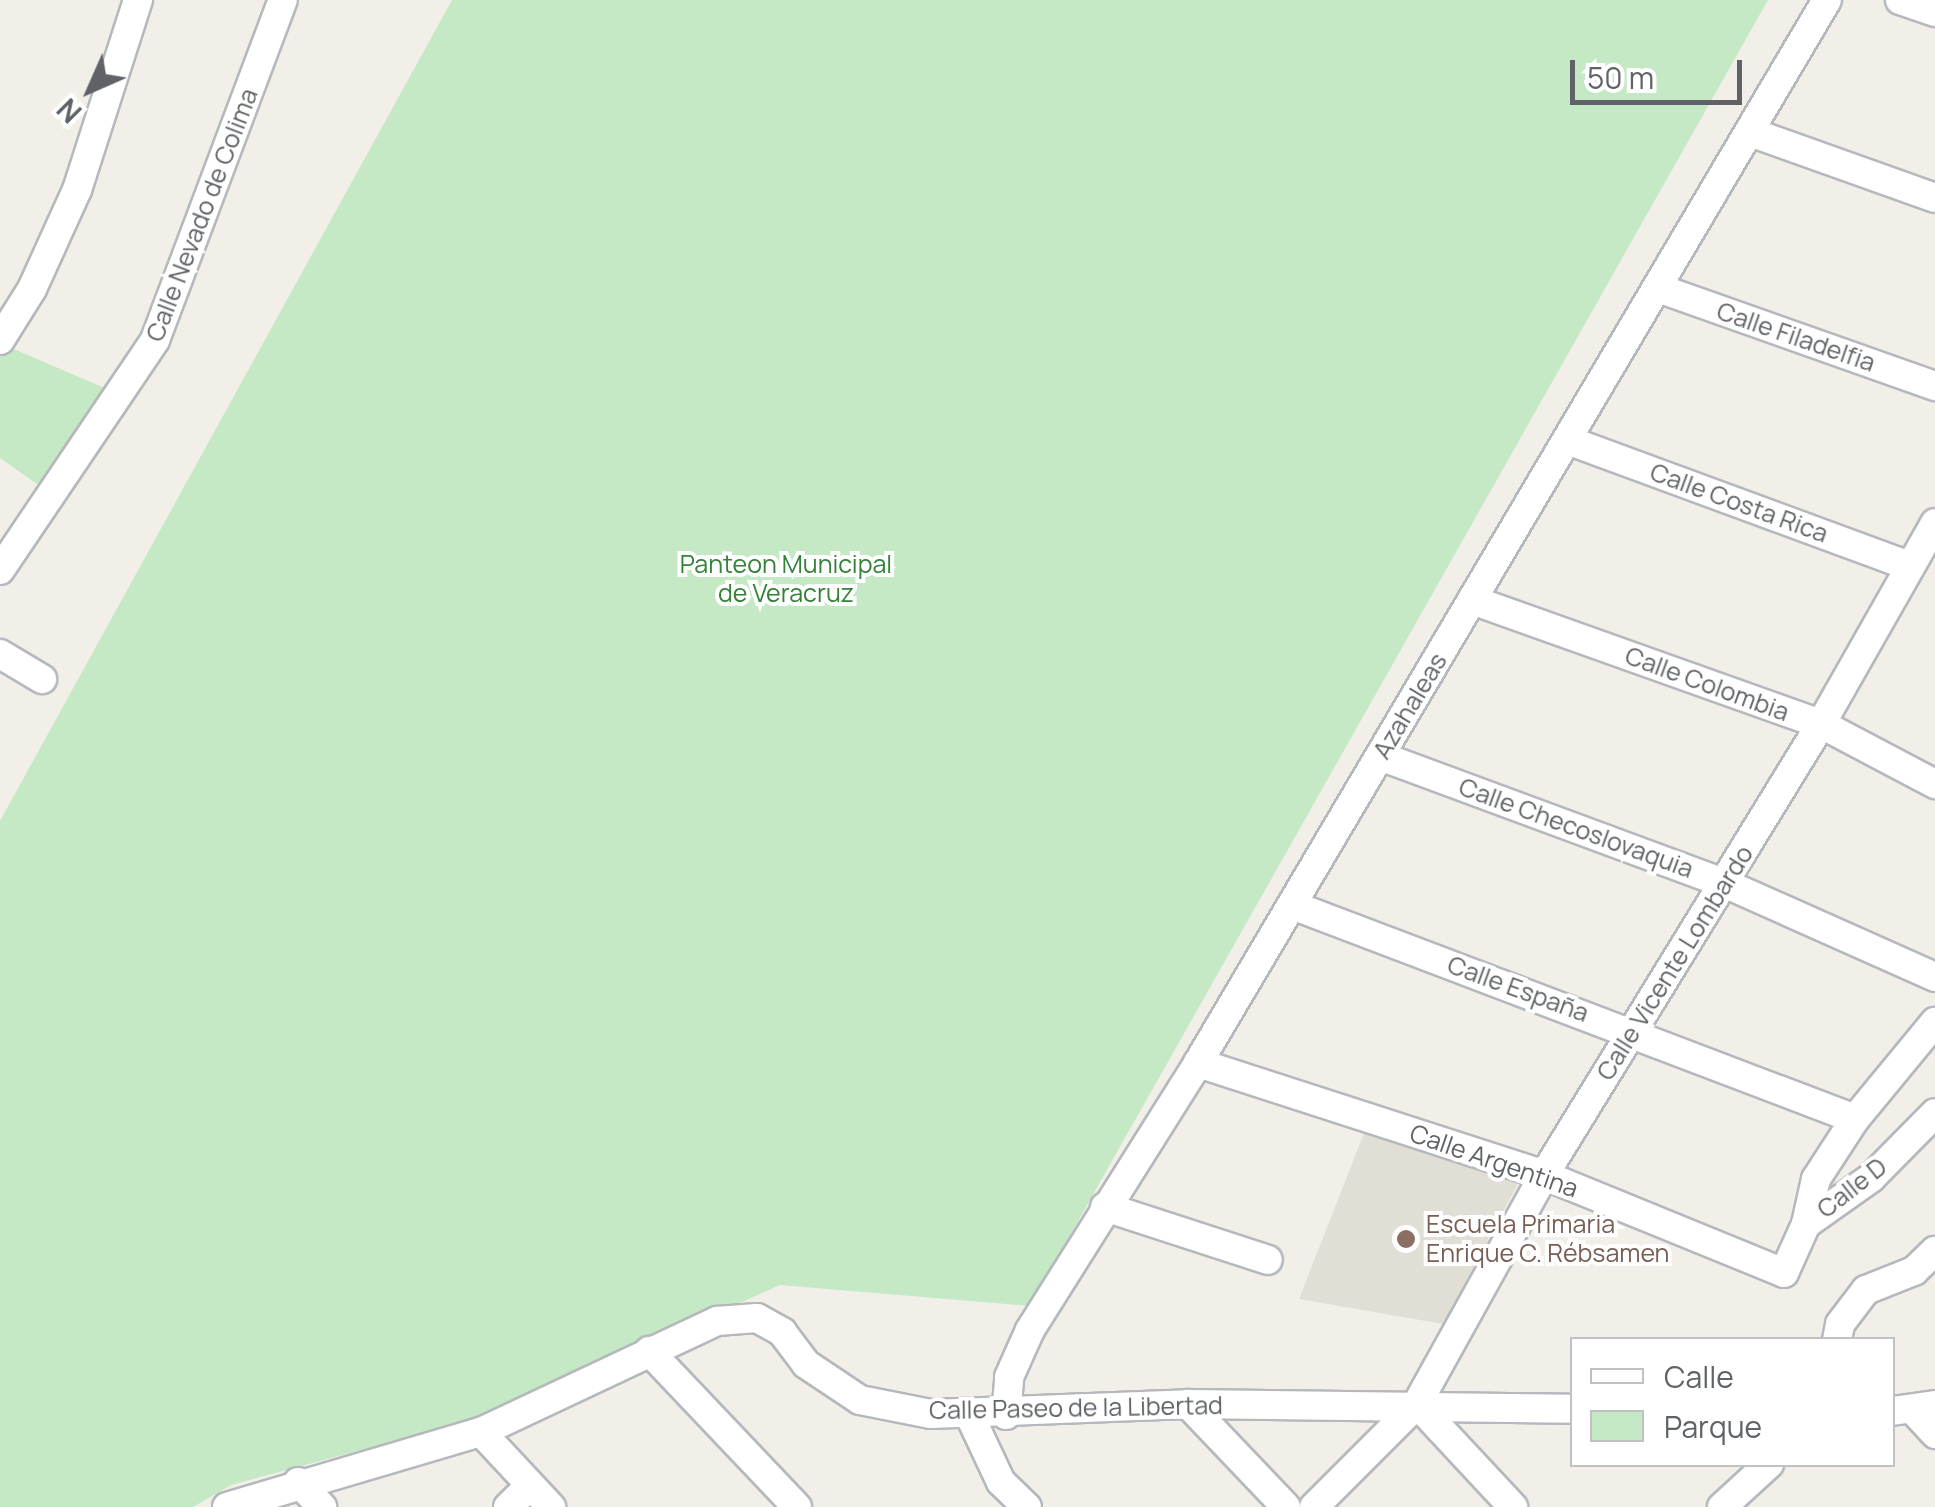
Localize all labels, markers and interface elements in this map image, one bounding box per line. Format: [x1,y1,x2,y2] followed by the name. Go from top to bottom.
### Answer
[40,40,140,140] north arrow
[1575,40,1748,102] scale bar
[1587,57,1654,98] text: 50 m
[140,84,264,346] street label: Calle Nevado de Colima
[48,91,89,132] text: N
[1713,296,1879,378] street label: Calle Filadelfia
[1646,457,1832,549] street label: Calle Costa Rica
[680,550,892,609] park label: Panteon Municipal de Veracruz
[1621,640,1793,728] street label: Calle Colombia
[1367,648,1453,764] street label: Azahaleas
[1455,772,1697,884] street label: Calle Checoslovaquia
[1590,840,1760,1086] street label: Calle Vicente Lombardo
[1443,950,1593,1028] street label: Calle España
[1406,1118,1582,1204] street label: Calle Argentina
[1811,1152,1893,1224] street label: Calle D
[1426,1210,1669,1269] place label: Escuela Primaria Enrique C. Rébsamen
[1395,1228,1417,1250] marker: Escuela Primaria Enrique C. Rébsamen
[1570,1337,1895,1467] legend
[1664,1356,1734,1397] text: Calle
[929,1390,1223,1426] street label: Calle Paseo de la Libertad
[1664,1406,1762,1447] text: Parque

